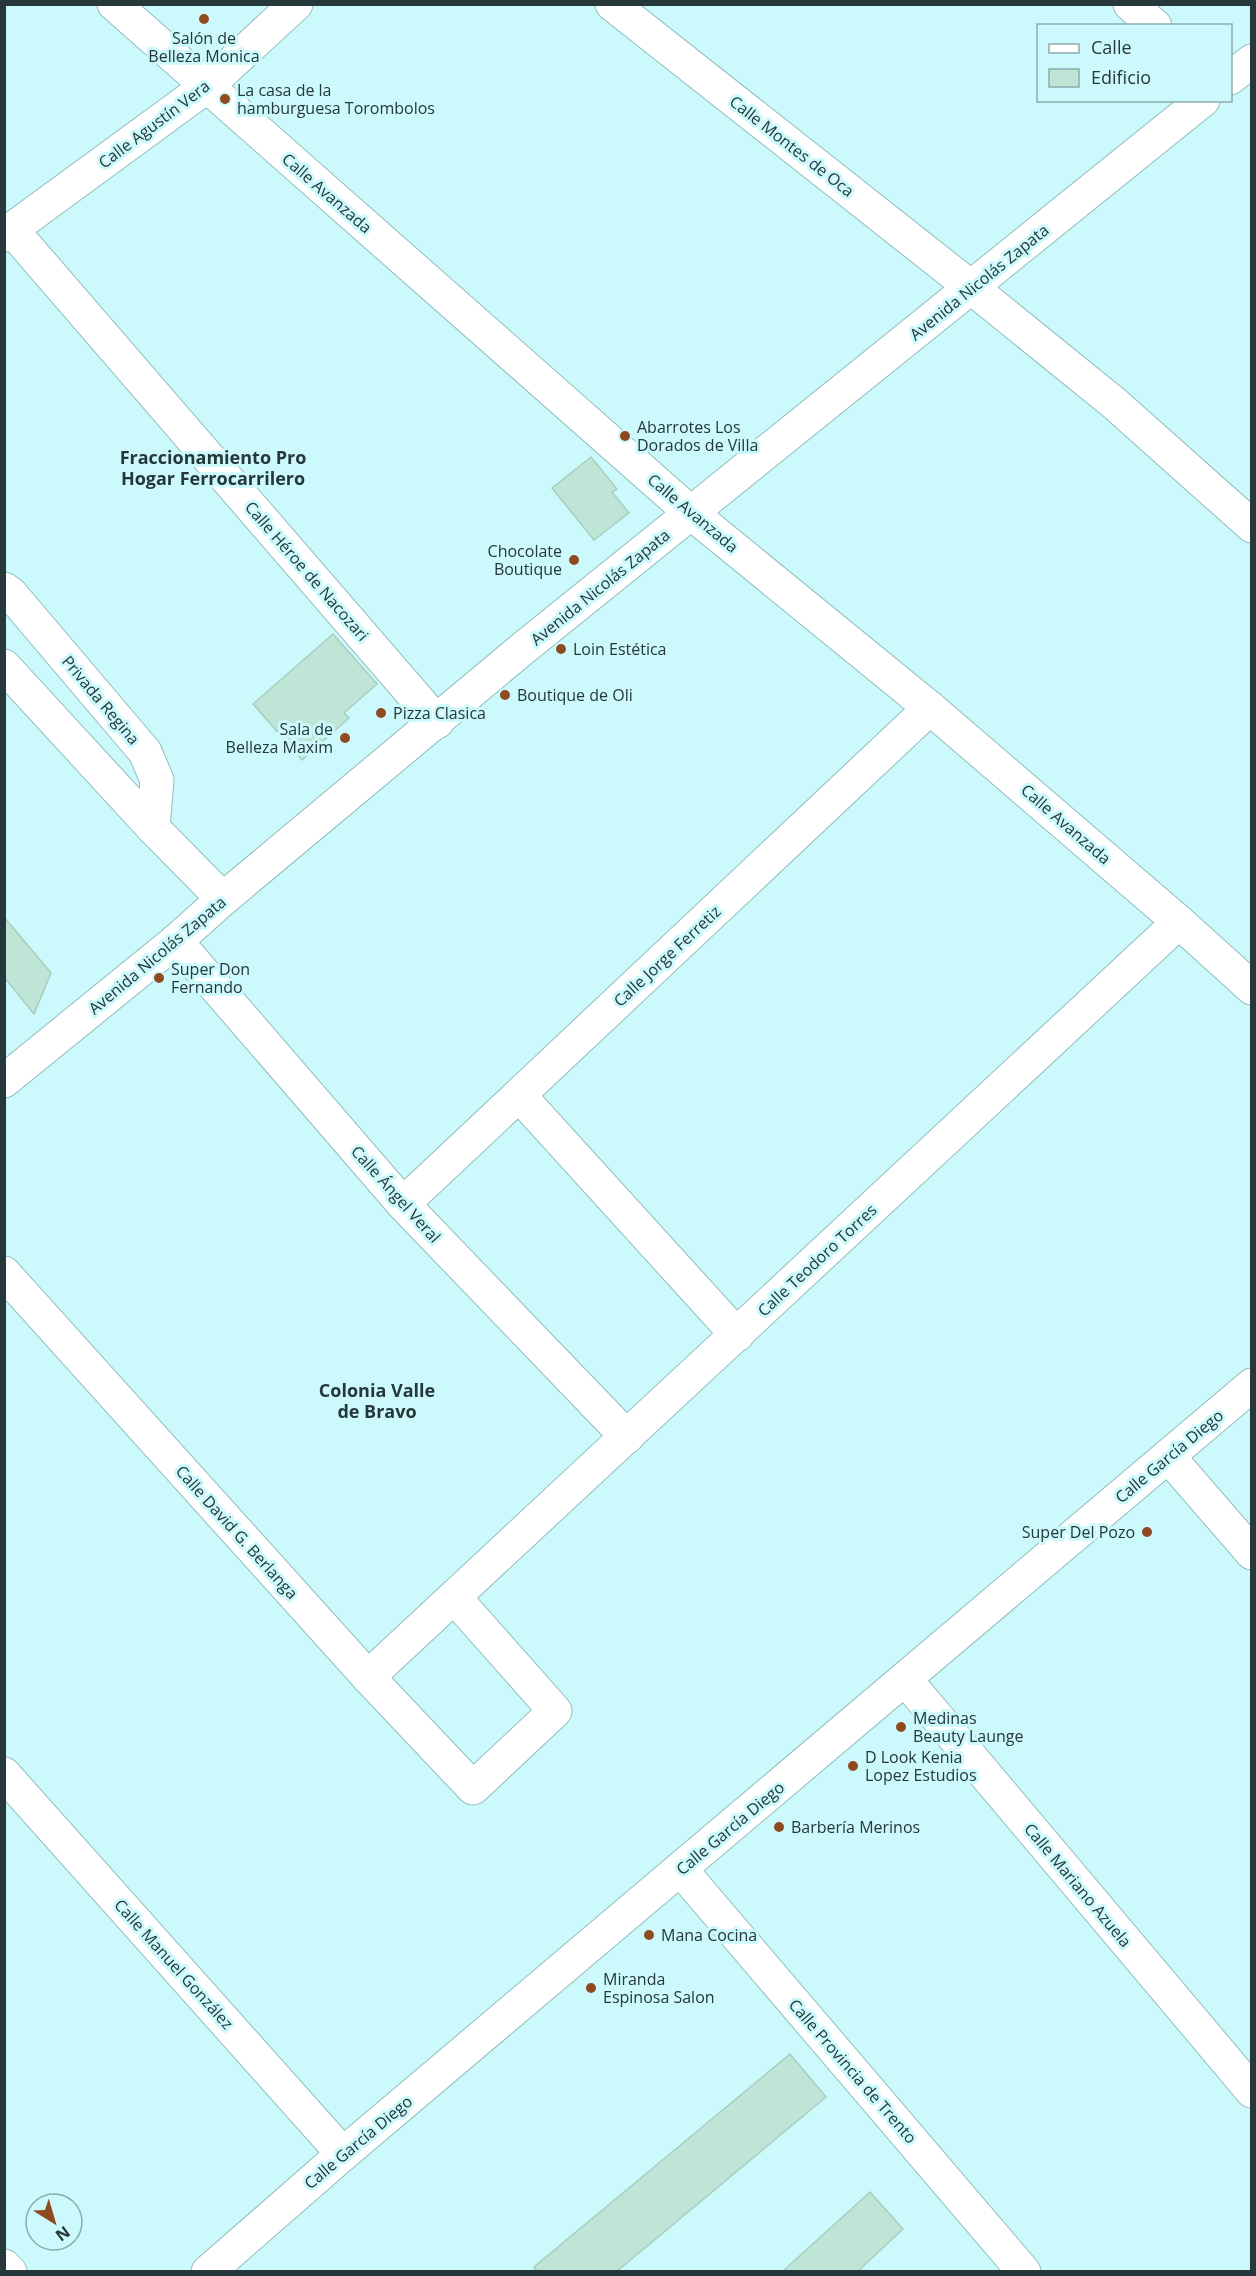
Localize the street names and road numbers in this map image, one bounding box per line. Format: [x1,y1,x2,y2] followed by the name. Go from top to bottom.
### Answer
[94,75,214,173] street label: Calle Agustín Vera
[725,90,859,202] street label: Calle Montes de Oca
[277,148,377,238] street label: Calle Avanzada
[905,219,1053,345] street label: Avenida Nicolás Zapata
[643,469,743,557] street label: Calle Avanzada
[240,496,374,646] street label: Calle Héroe de Nacozari
[526,524,674,650] street label: Avenida Nicolás Zapata
[57,651,145,749] street label: Privada Regina
[1016,779,1116,869] street label: Calle Avanzada
[84,891,230,1019] street label: Avenida Nicolás Zapata
[609,901,725,1011] street label: Calle Jorge Ferretiz
[346,1141,446,1247] street label: Calle Ángel Veral
[753,1199,881,1321] street label: Calle Teodoro Torres
[1110,1404,1228,1508] street label: Calle García Diego
[171,1460,303,1604] street label: Calle David G. Berlanga
[671,1776,789,1880] street label: Calle García Diego
[1019,1818,1137,1952] street label: Calle Mariano Azuela
[110,1894,238,2034] street label: Calle Manuel González
[784,1994,922,2148] street label: Calle Provincia de Trento
[299,2090,417,2194] street label: Calle García Diego

